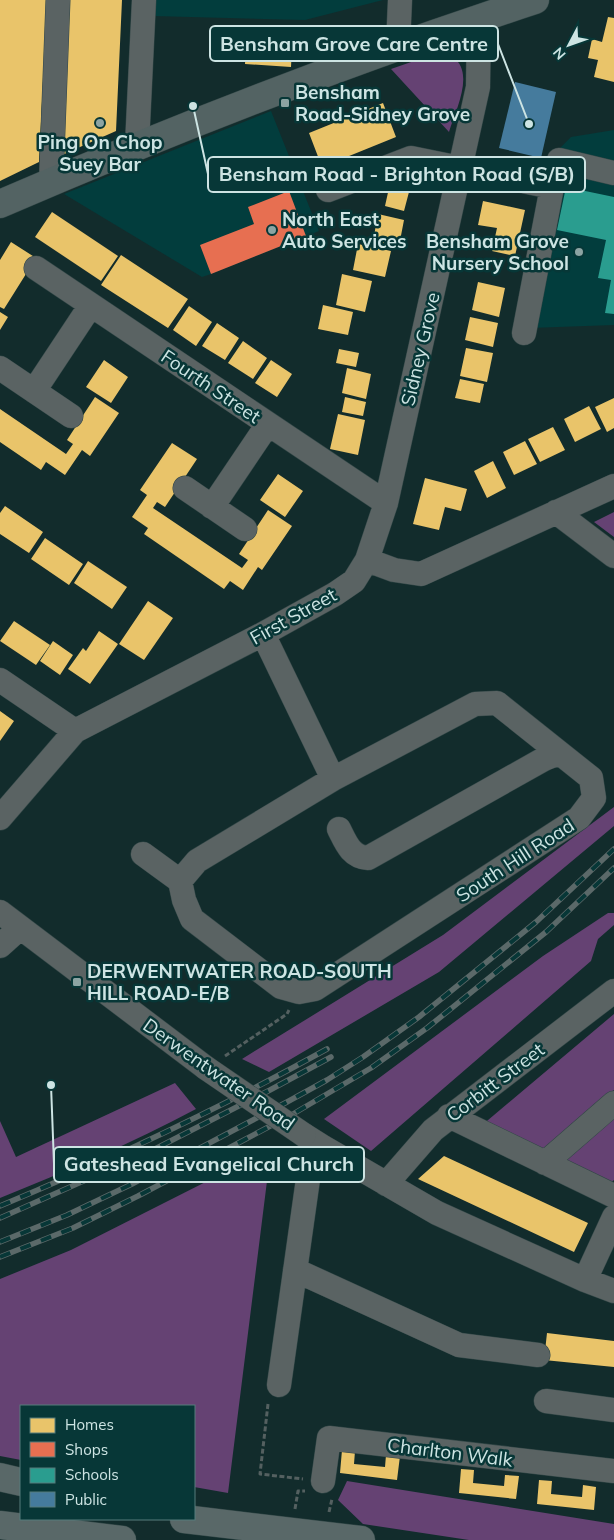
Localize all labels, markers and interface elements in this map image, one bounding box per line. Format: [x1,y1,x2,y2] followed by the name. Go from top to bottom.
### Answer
[544,20,594,70] north arrow
[210,26,498,61] callout: Bensham Grove Care Centre
[220,31,488,56] text: Bensham Grove Care Centre
[549,44,569,63] text: N
[295,80,470,126] place label: Bensham Road-Sidney Grove
[279,97,291,109] marker: Bensham Road-Sidney Grove
[94,117,106,129] marker: Ping On Chop Suey Bar
[37,130,163,176] place label: Ping On Chop Suey Bar
[208,157,585,192] callout: Bensham Road - Brighton Road (S/B)
[219,161,575,186] text: Bensham Road - Brighton Road (S/B)
[282,207,406,253] place label: North East Auto Services
[266,224,278,236] marker: North East Auto Services
[426,229,569,275] place label: Bensham Grove Nursery School
[573,246,585,258] marker: Bensham Grove Nursery School
[395,290,445,408] street label: Sidney Grove
[157,344,266,428] street label: Fourth Street
[245,582,341,650] street label: First Street
[451,813,579,907] street label: South Hill Road
[87,959,392,1005] place label: DERWENTWATER ROAD-SOUTH HILL ROAD-E/B
[71,976,83,988] marker: DERWENTWATER ROAD-SOUTH HILL ROAD-E/B
[139,1013,299,1135] street label: Derwentwater Road
[441,1037,549,1127] street label: Corbitt Street
[54,1147,364,1182] callout: Gateshead Evangelical Church
[64,1151,354,1176] text: Gateshead Evangelical Church
[20,1405,195,1520] legend
[65,1415,114,1434] text: Homes
[386,1432,514,1472] street label: Charlton Walk
[65,1440,108,1459] text: Shops
[65,1465,119,1484] text: Schools
[65,1490,107,1509] text: Public

